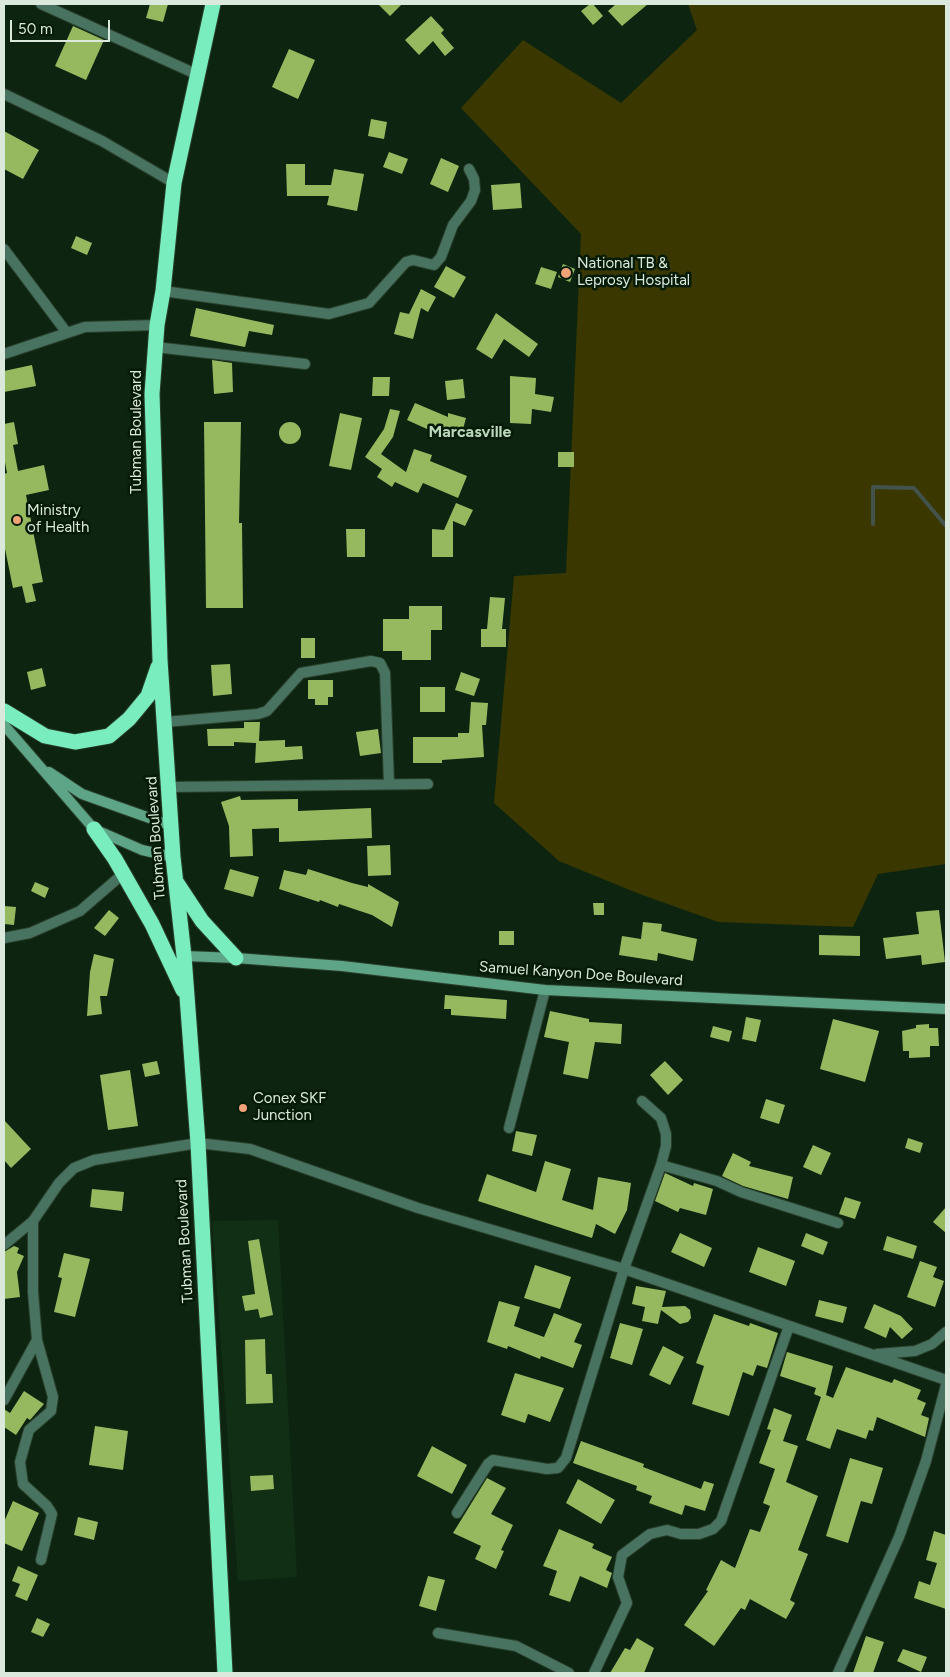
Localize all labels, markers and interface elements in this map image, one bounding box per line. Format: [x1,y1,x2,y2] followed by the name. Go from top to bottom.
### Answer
[12,10,112,42] scale bar
[18,20,53,38] text: 50 m
[577,255,690,290] place label: National TB & Leprosy Hospital
[559,266,573,280] marker: National TB & Leprosy Hospital
[128,370,146,494] street label: Tubman Boulevard
[429,422,511,442] district label: Marcasville
[27,502,89,537] place label: Ministry of Health
[11,514,23,526] marker: Ministry of Health
[143,776,169,900] street label: Tubman Boulevard
[479,958,683,990] street label: Samuel Kanyon Doe Boulevard
[253,1090,326,1125] place label: Conex SKF Junction
[237,1102,249,1114] marker: Conex SKF Junction
[173,1179,197,1303] street label: Tubman Boulevard

